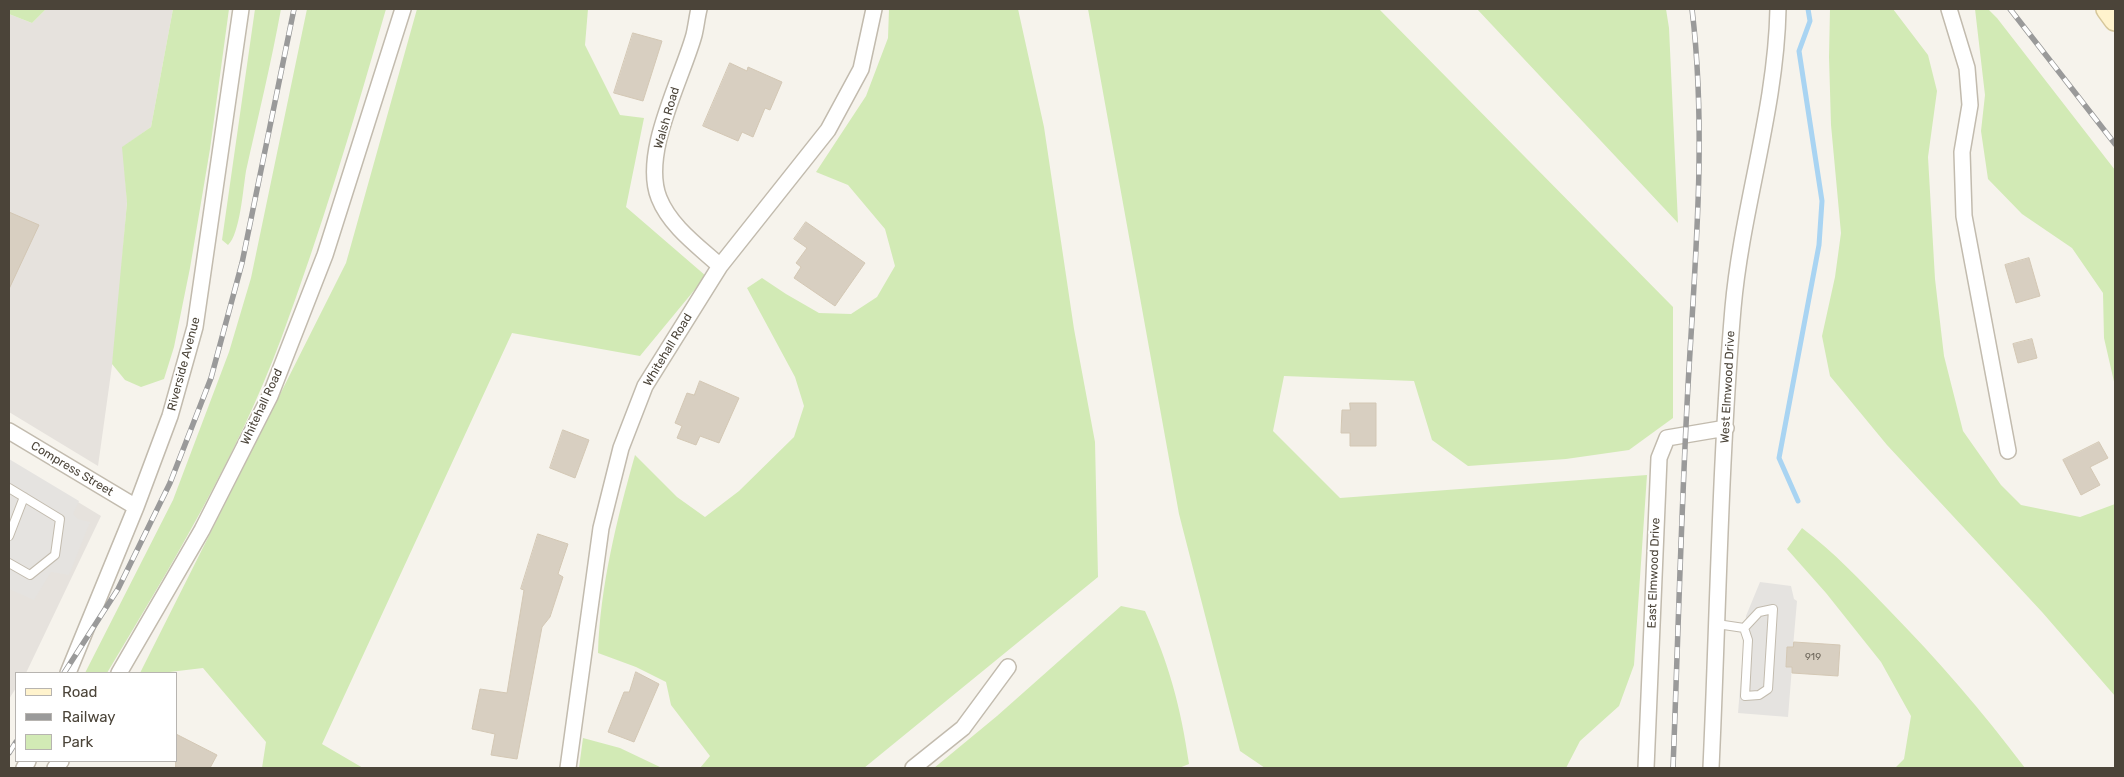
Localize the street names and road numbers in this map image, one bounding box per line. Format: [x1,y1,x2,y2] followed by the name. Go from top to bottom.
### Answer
[651,85,683,151] street label: Walsh Road
[641,311,695,389] street label: Whitehall Road
[165,316,203,412] street label: Riverside Avenue
[1718,330,1738,444] street label: West Elmwood Drive
[238,367,286,447] street label: Whitehall Road
[28,439,116,499] street label: Compress Street
[1645,517,1663,629] street label: East Elmwood Drive

